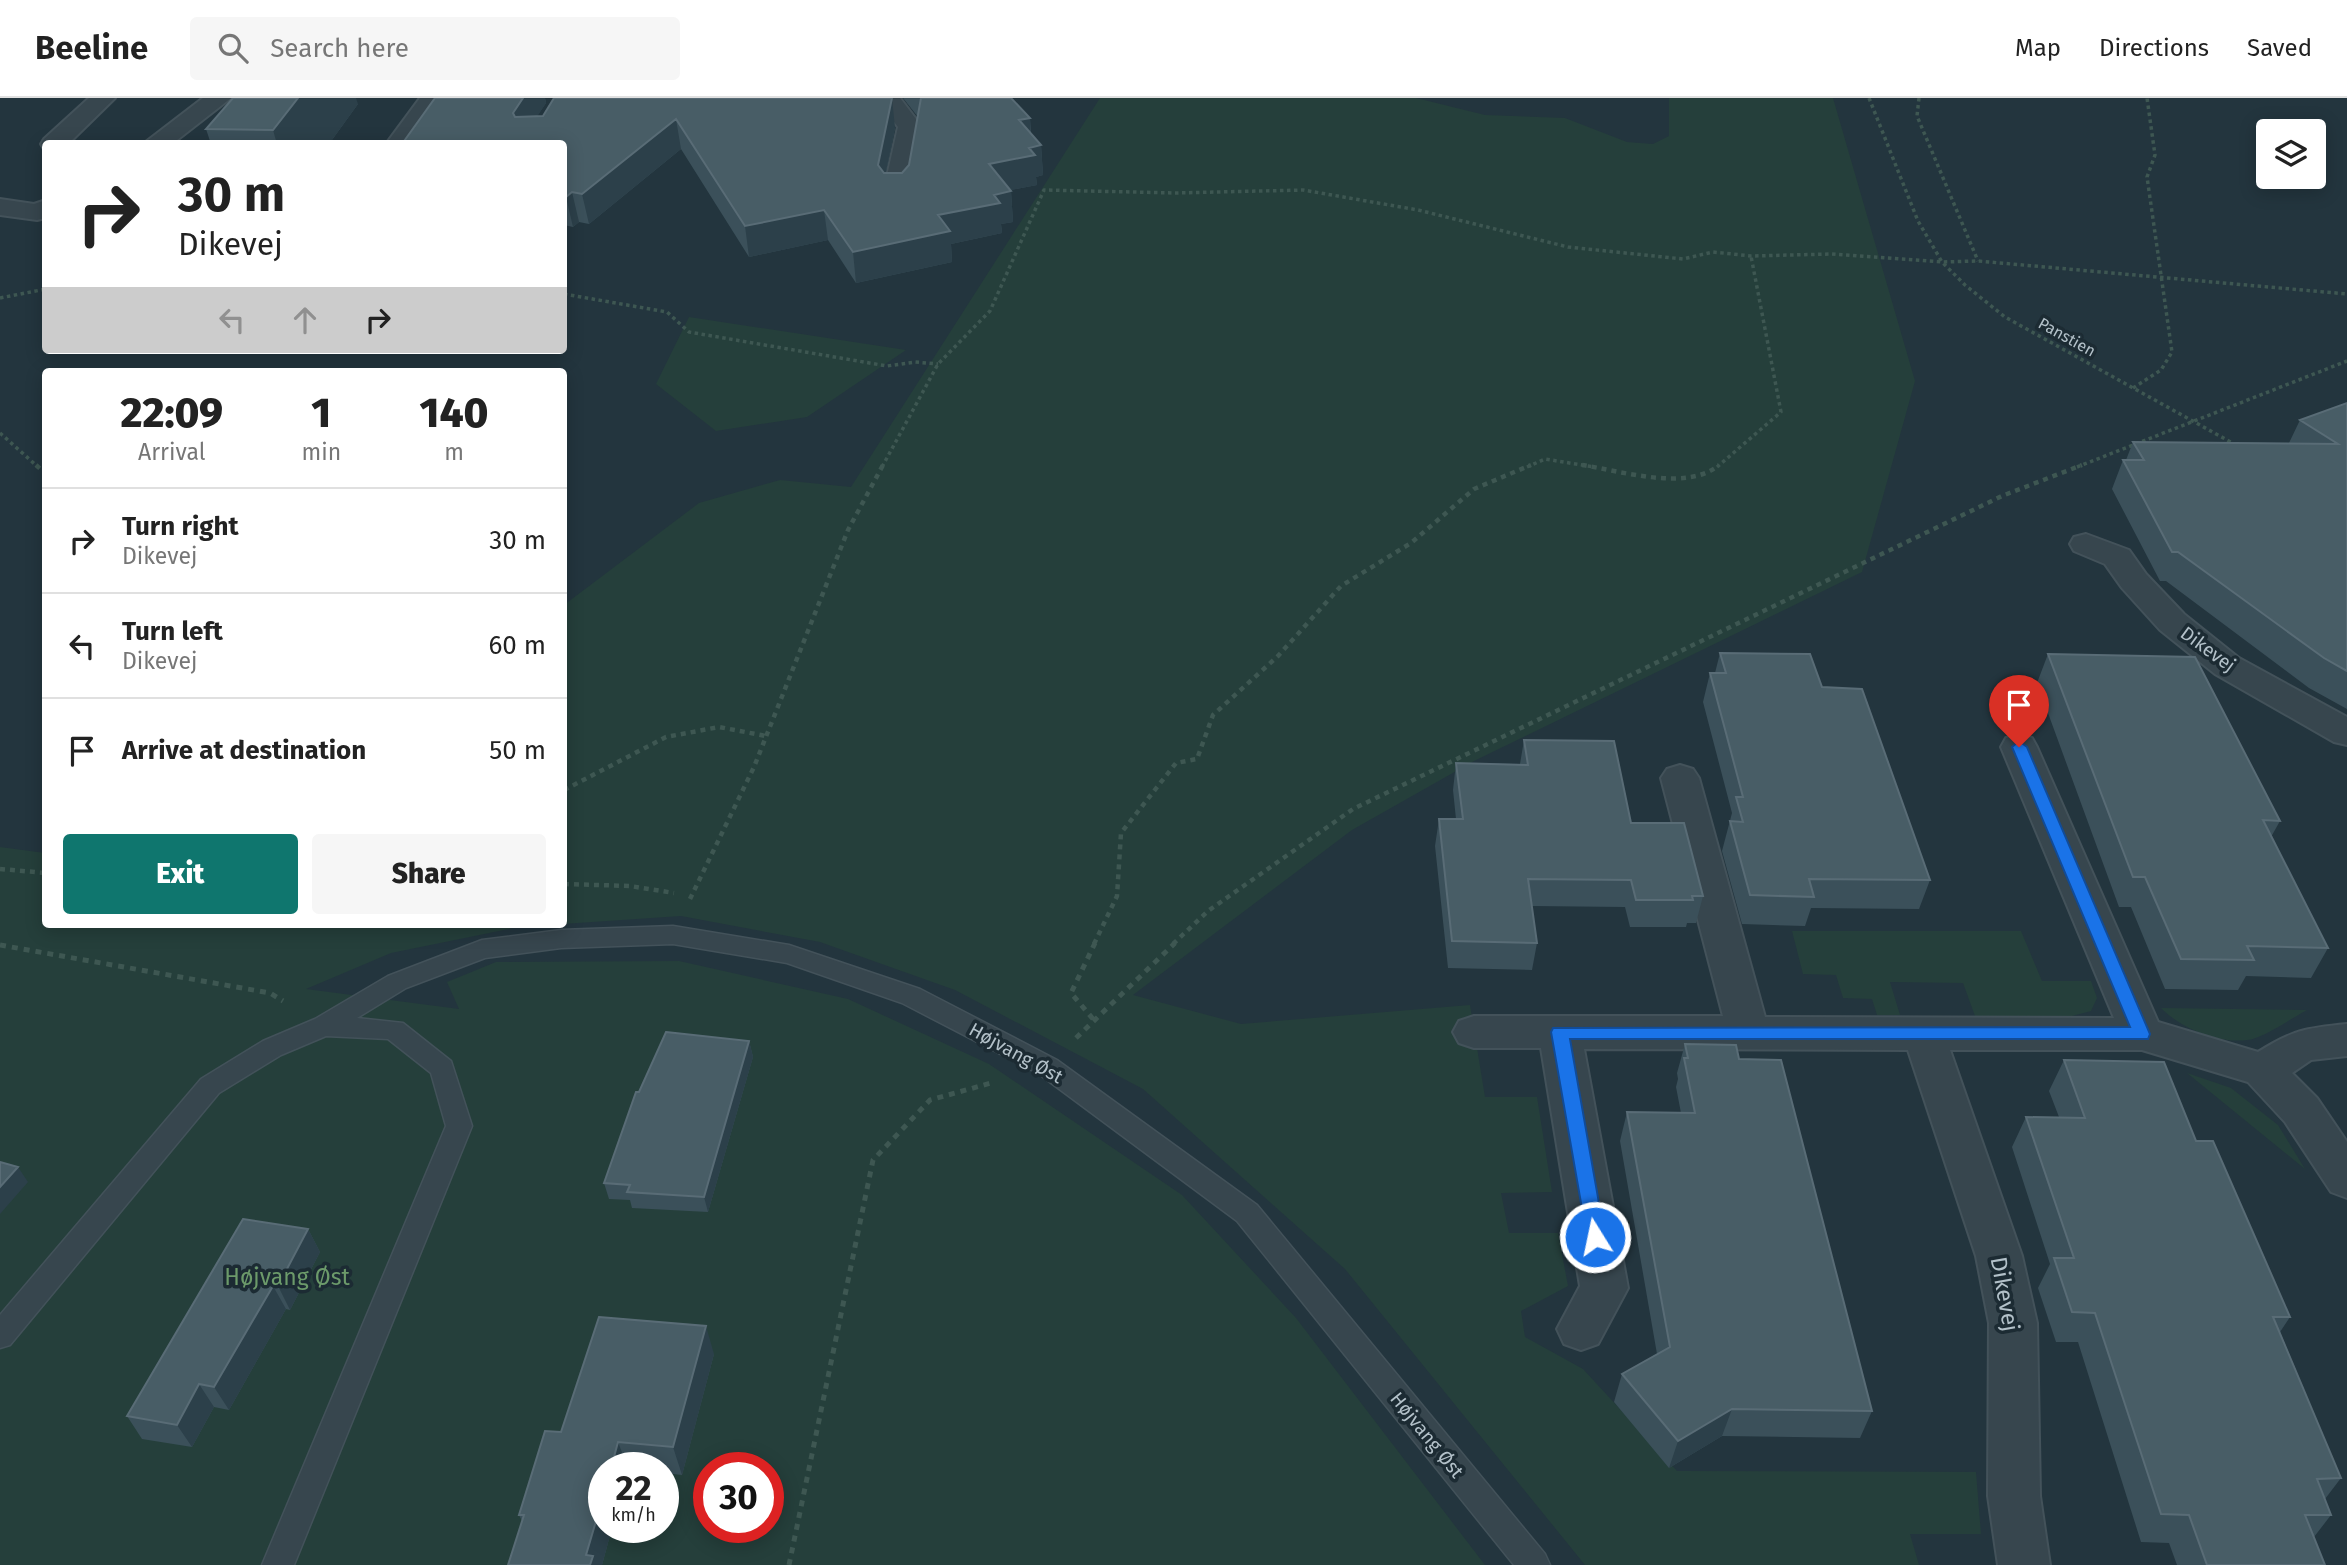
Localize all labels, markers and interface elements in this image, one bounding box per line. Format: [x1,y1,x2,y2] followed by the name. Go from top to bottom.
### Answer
[190,17,680,80] search box
[35,28,148,68] text: Beeline
[214,29,252,67] icon: search
[270,33,409,64] text: Search here
[2015,34,2061,62] text: Map
[2099,34,2209,62] text: Directions
[2247,34,2312,62] text: Saved
[2256,119,2326,189] map controls
[2256,119,2326,189] button: layers
[178,165,285,224] text: 30 m
[63,168,154,259] icon: right
[178,225,283,263] text: Dikevej
[213,301,251,339] icon: left
[286,301,324,339] icon: ahead
[359,301,397,339] icon: right
[2035,314,2099,360] street label: Panstien
[120,388,223,438] text: 22:09
[311,388,331,438] text: 1
[420,388,489,438] text: 140
[138,438,205,466] text: Arrival
[301,438,341,466] text: min
[444,438,464,466] text: m
[122,511,239,542] text: Turn right
[63,522,101,560] icon: right
[489,525,546,556] text: 30 m
[122,542,198,570] text: Dikevej
[122,616,223,647] text: Turn left
[2176,621,2240,677] street label: Dikevej
[63,627,101,665] icon: left
[488,630,546,661] text: 60 m
[122,647,198,675] text: Dikevej
[1989,675,2049,747] pin
[2000,686,2038,724] icon: arrive
[63,732,101,770] icon: arrive
[122,735,366,766] text: Arrive at destination
[489,735,546,766] text: 50 m
[63,834,298,914] button: Exit
[312,834,546,914] button: Share
[965,1018,1067,1088] street label: Højvang Øst
[1558,1200,1632,1274] position arrow
[1985,1254,2025,1334] street label: Dikevej
[224,1263,350,1291] park label: Højvang Øst
[1385,1387,1469,1483] street label: Højvang Øst
[693,1452,784,1543] speed limit sign: 30
[615,1467,652,1509] text: 22
[611,1504,656,1526] text: km/h

